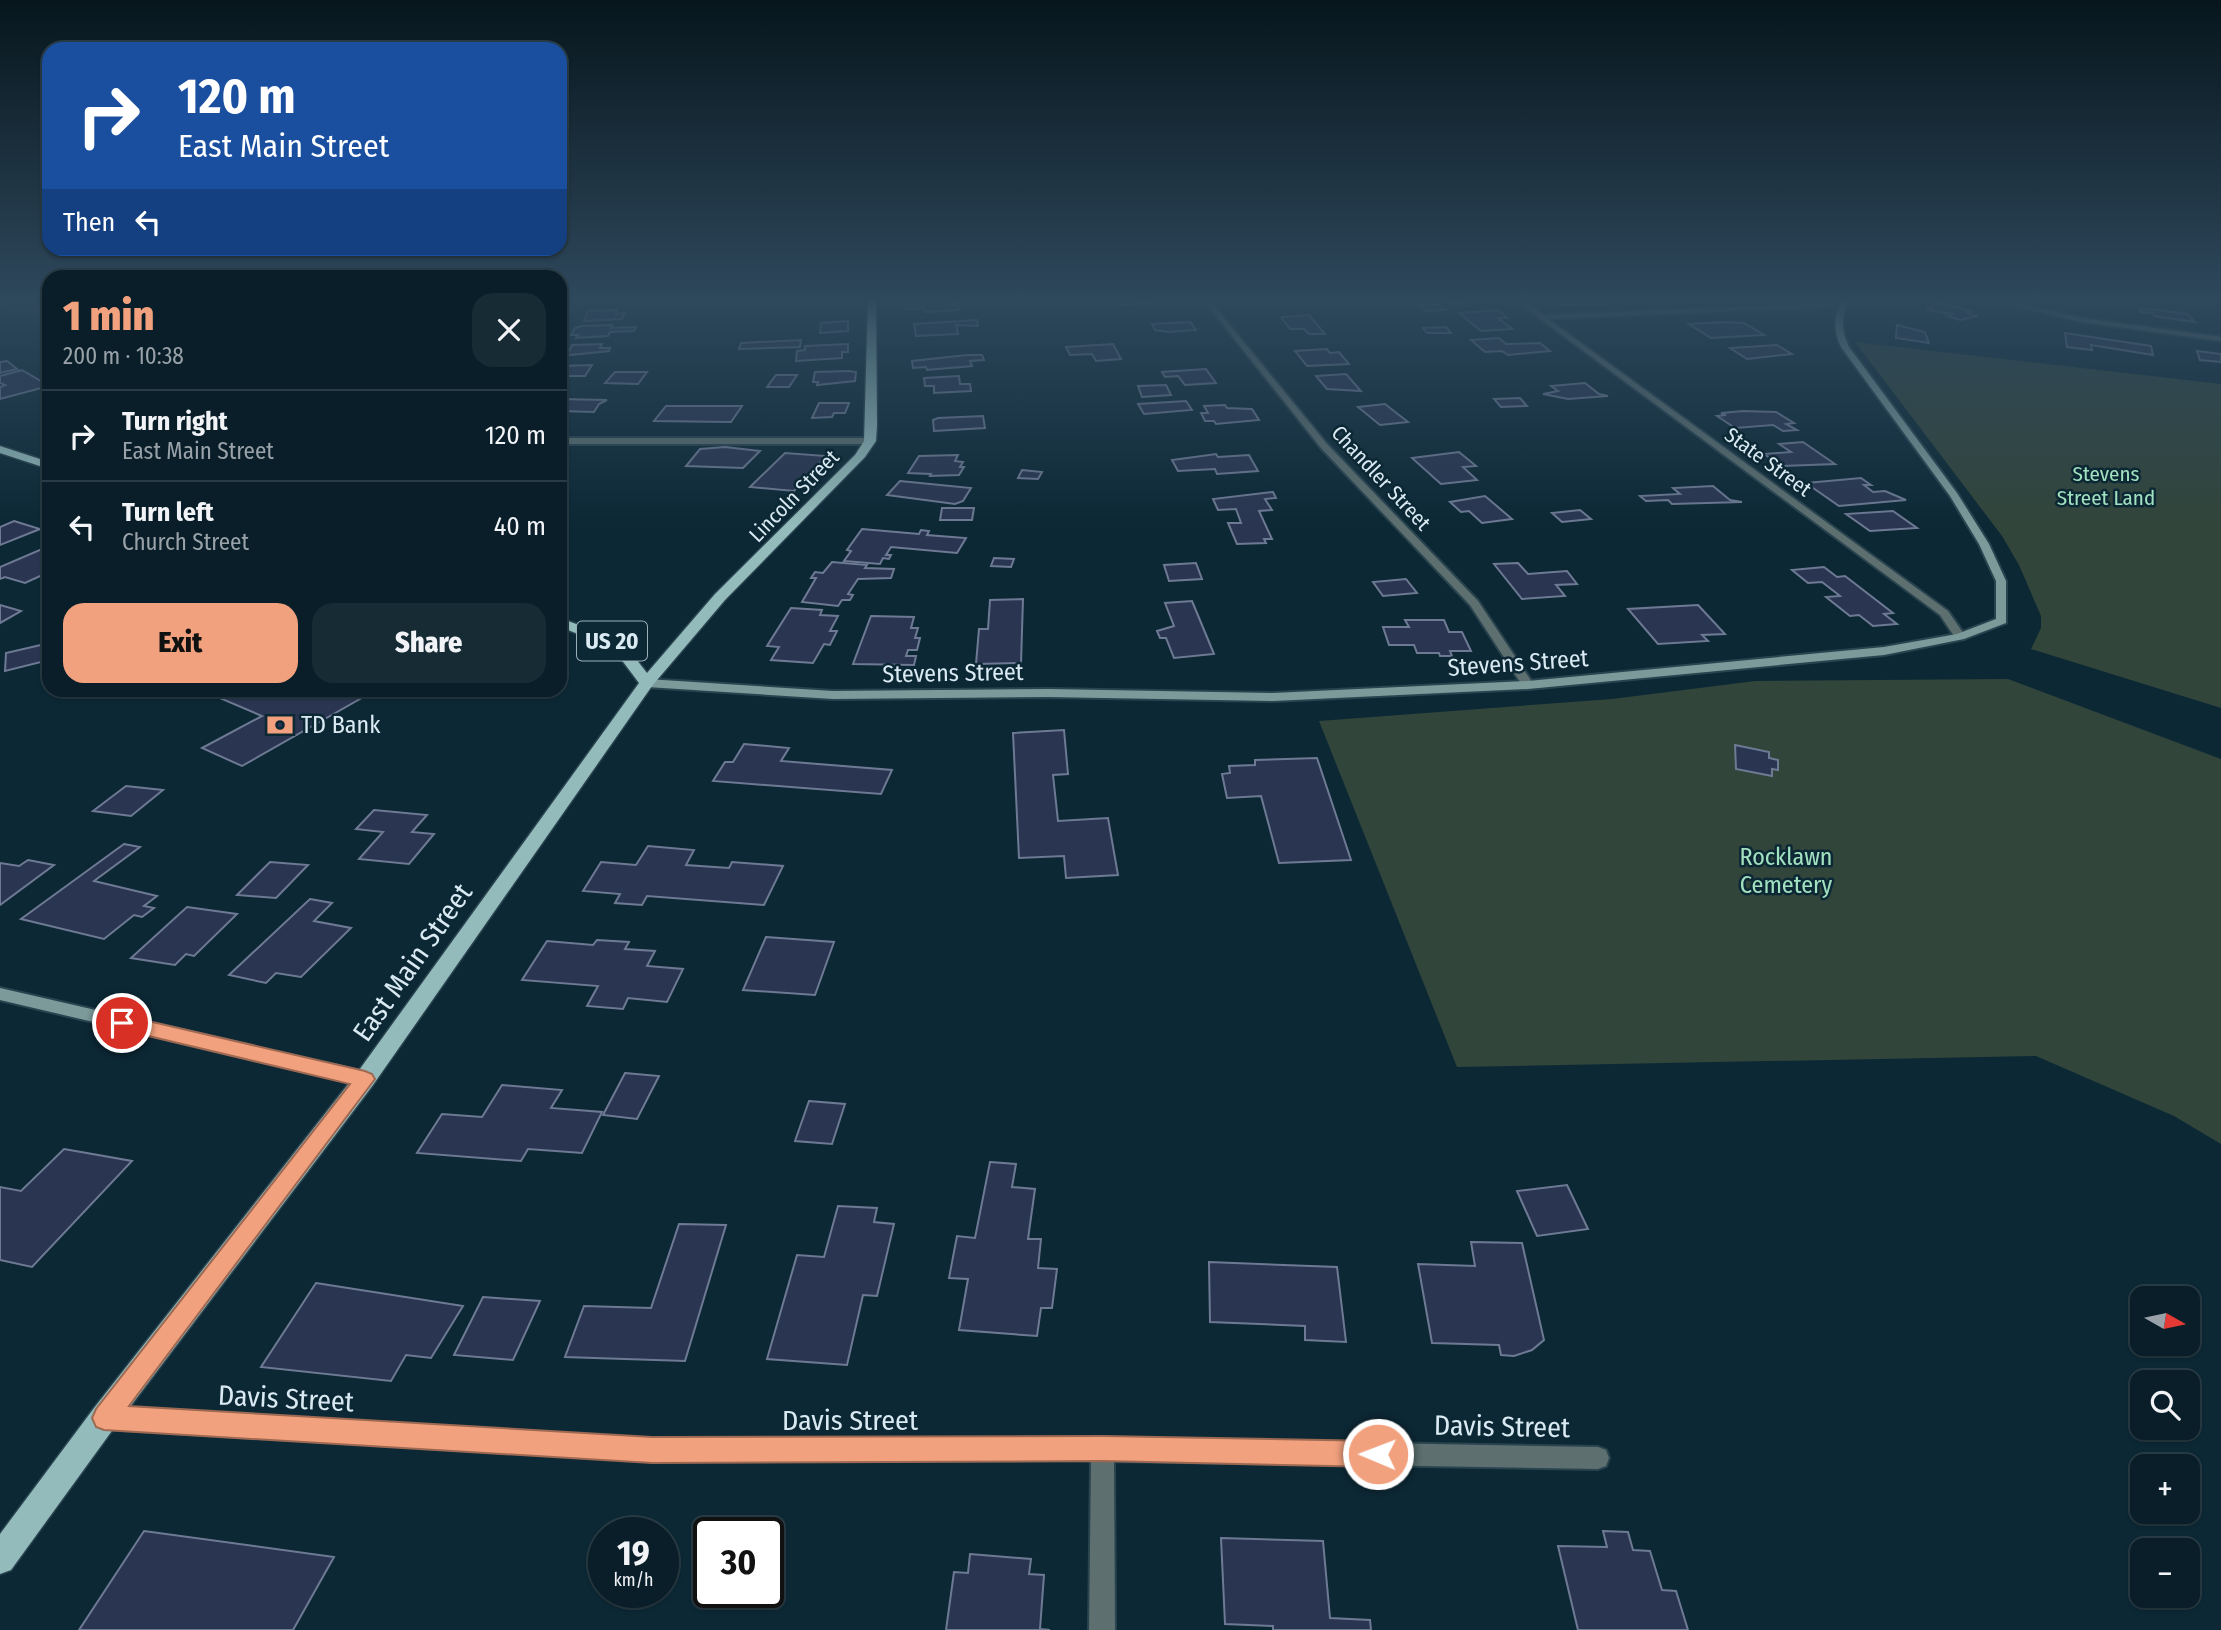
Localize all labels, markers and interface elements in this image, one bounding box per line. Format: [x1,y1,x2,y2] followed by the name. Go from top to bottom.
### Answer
[178,67,296,126] text: 120 m
[63,70,154,161] icon: right
[178,127,389,165] text: East Main Street
[129,203,167,241] icon: left
[63,207,115,238] text: Then
[63,291,154,341] text: 1 min
[472,293,546,367] button: close
[63,342,184,370] text: 200 m · 10:38
[122,406,228,437] text: Turn right
[63,417,101,455] icon: right
[485,420,546,451] text: 120 m
[1326,420,1436,536] street label: Chandler Street
[1720,422,1817,502] street label: State Street
[122,437,274,465] text: East Main Street
[743,444,845,548] street label: Lincoln Street
[2057,461,2155,511] park label: Stevens Street Land
[122,497,214,528] text: Turn left
[63,508,101,546] icon: left
[494,511,546,542] text: 40 m
[122,528,249,556] text: Church Street
[63,603,298,683] button: Exit
[312,603,546,683] button: Share
[577,622,647,660] road number: US 20
[1447,644,1590,682] street label: Stevens Street
[882,658,1024,688] street label: Stevens Street
[265,710,295,740] bank icon: TD Bank
[301,711,381,739] place label: TD Bank
[1739,843,1833,899] park label: Rocklawn Cemetery
[346,876,479,1047] street label: East Main Street
[92,993,152,1053] pin
[103,1004,141,1042] icon: arrive
[2130,1286,2200,1356] north arrow
[2130,1286,2200,1608] map controls
[2130,1370,2200,1440] button: search
[217,1378,356,1419] street label: Davis Street
[782,1404,919,1437] street label: Davis Street
[1434,1409,1571,1444] street label: Davis Street
[1341,1417,1415,1491] position arrow
[2130,1454,2200,1524] button: +
[693,1517,784,1608] speed limit sign: 30
[617,1532,650,1574] text: 19
[2130,1538,2200,1608] button: −
[613,1569,654,1591] text: km/h

